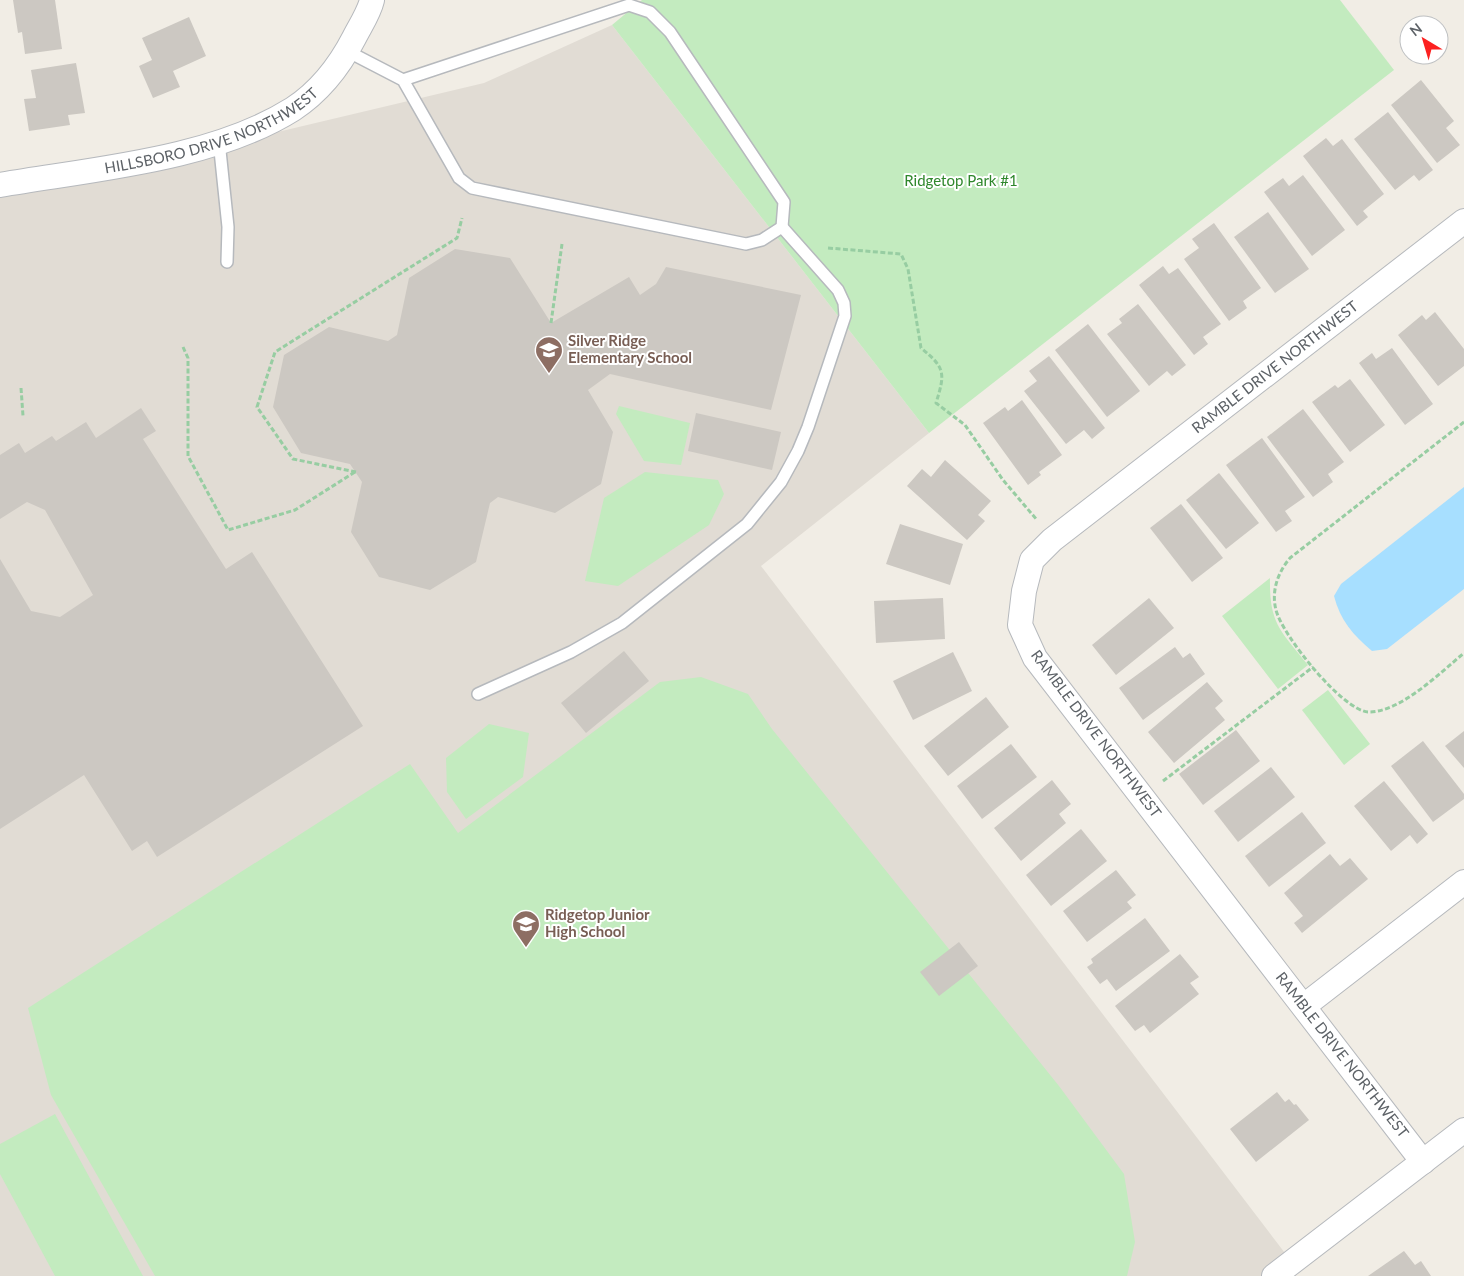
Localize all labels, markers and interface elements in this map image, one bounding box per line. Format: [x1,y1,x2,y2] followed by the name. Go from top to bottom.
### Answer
[1399,15,1449,65] north arrow
[1406,19,1425,39] text: N
[103,83,321,177] street label: HILLSBORO DRIVE NORTHWEST
[904,171,1018,189] park label: Ridgetop Park #1
[1188,296,1361,436] street label: RAMBLE DRIVE NORTHWEST
[568,331,692,366] place label: Silver Ridge Elementary School
[534,335,564,374] school or university icon: Silver Ridge Elementary School
[1028,646,1166,821] street label: RAMBLE DRIVE NORTHWEST
[545,905,650,940] place label: Ridgetop Junior High School
[511,909,541,948] school or university icon: Ridgetop Junior High School
[1273,968,1413,1141] street label: RAMBLE DRIVE NORTHWEST

